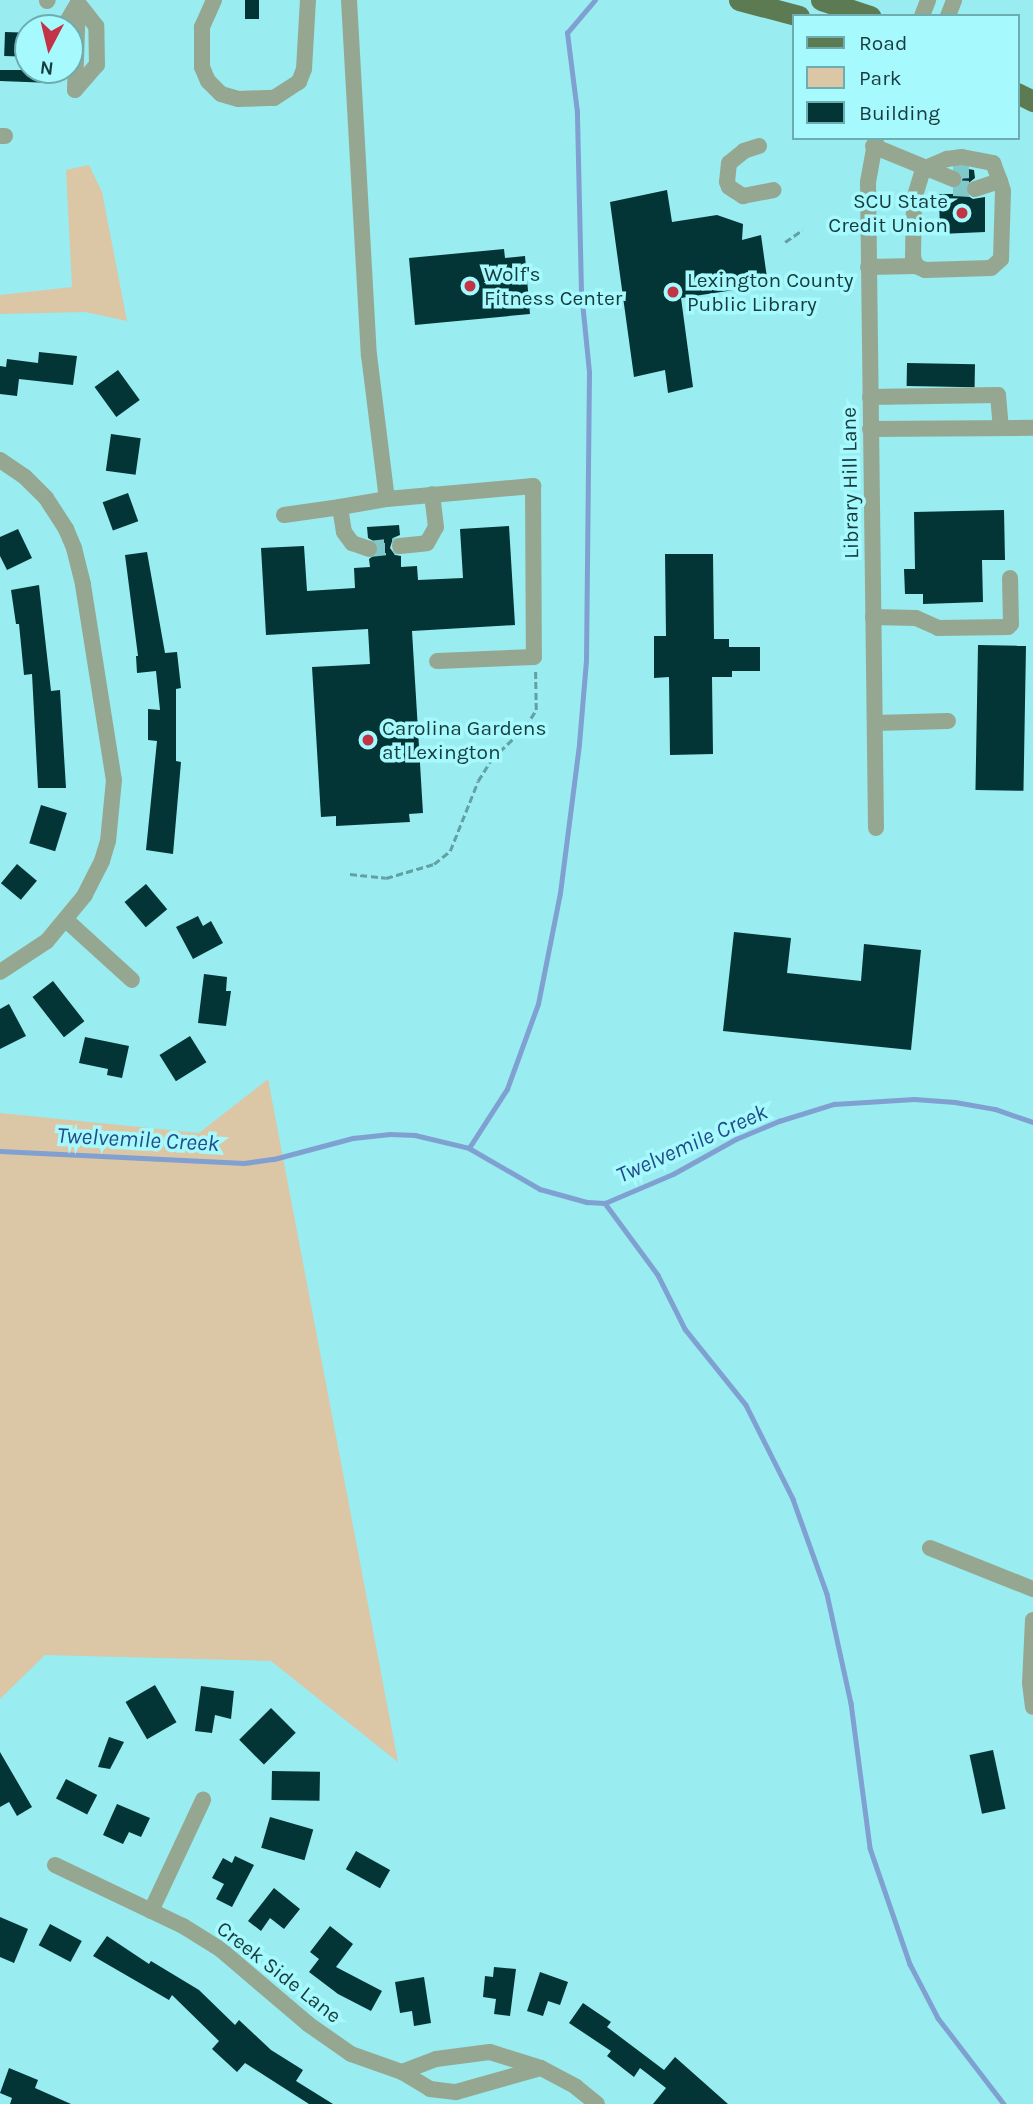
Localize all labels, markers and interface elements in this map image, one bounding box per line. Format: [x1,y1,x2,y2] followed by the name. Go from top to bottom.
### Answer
[14,14,84,84] north arrow
[792,14,1019,140] legend
[859,31,907,55] text: Road
[39,56,55,80] text: N
[859,66,902,90] text: Park
[859,101,940,125] text: Building
[828,188,948,238] place label: SCU State Credit Union
[954,205,970,221] marker: SCU State Credit Union
[484,261,622,311] place label: Wolf's Fitness Center
[687,267,854,317] place label: Lexington County Public Library
[462,278,478,294] marker: Wolf's Fitness Center
[665,284,681,300] marker: Lexington County Public Library
[836,407,864,559] street label: Library Hill Lane
[382,715,546,765] place label: Carolina Gardens at Lexington
[360,732,376,748] marker: Carolina Gardens at Lexington
[612,1098,772,1190] water label: Twelvemile Creek
[56,1122,220,1158] water label: Twelvemile Creek
[212,1916,346,2028] street label: Creek Side Lane

